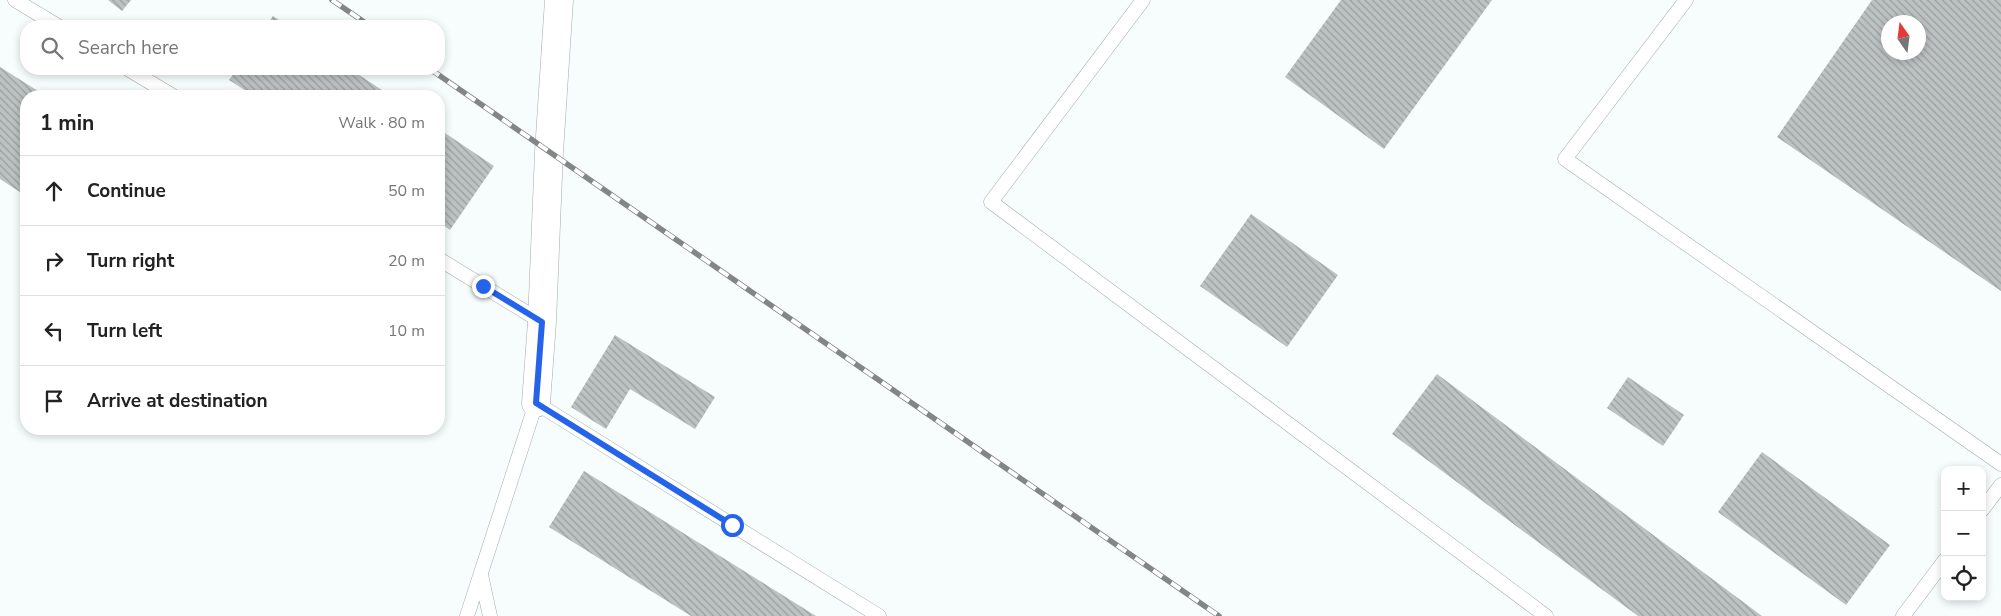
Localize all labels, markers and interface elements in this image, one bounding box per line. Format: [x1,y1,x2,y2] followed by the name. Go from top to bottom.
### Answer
[1881,15,1926,60] north arrow
[20,20,445,75] search box
[38,34,66,62] icon: search
[78,35,179,61] text: Search here
[40,109,94,137] text: 1 min
[338,112,425,134] text: Walk · 80 m
[40,177,68,205] icon: ahead
[87,178,166,204] text: Continue
[388,180,425,202] text: 50 m
[40,247,68,275] icon: right
[87,248,174,274] text: Turn right
[388,250,425,272] text: 20 m
[472,275,495,298] route end
[40,317,68,345] icon: left
[87,318,162,344] text: Turn left
[388,320,425,342] text: 10 m
[40,387,68,415] icon: arrive
[87,388,268,414] text: Arrive at destination
[1941,466,1986,601] map controls
[1941,466,1986,511] button: +
[1941,511,1986,556] button: −
[721,514,744,537] route start
[1941,556,1986,601] button: locate

